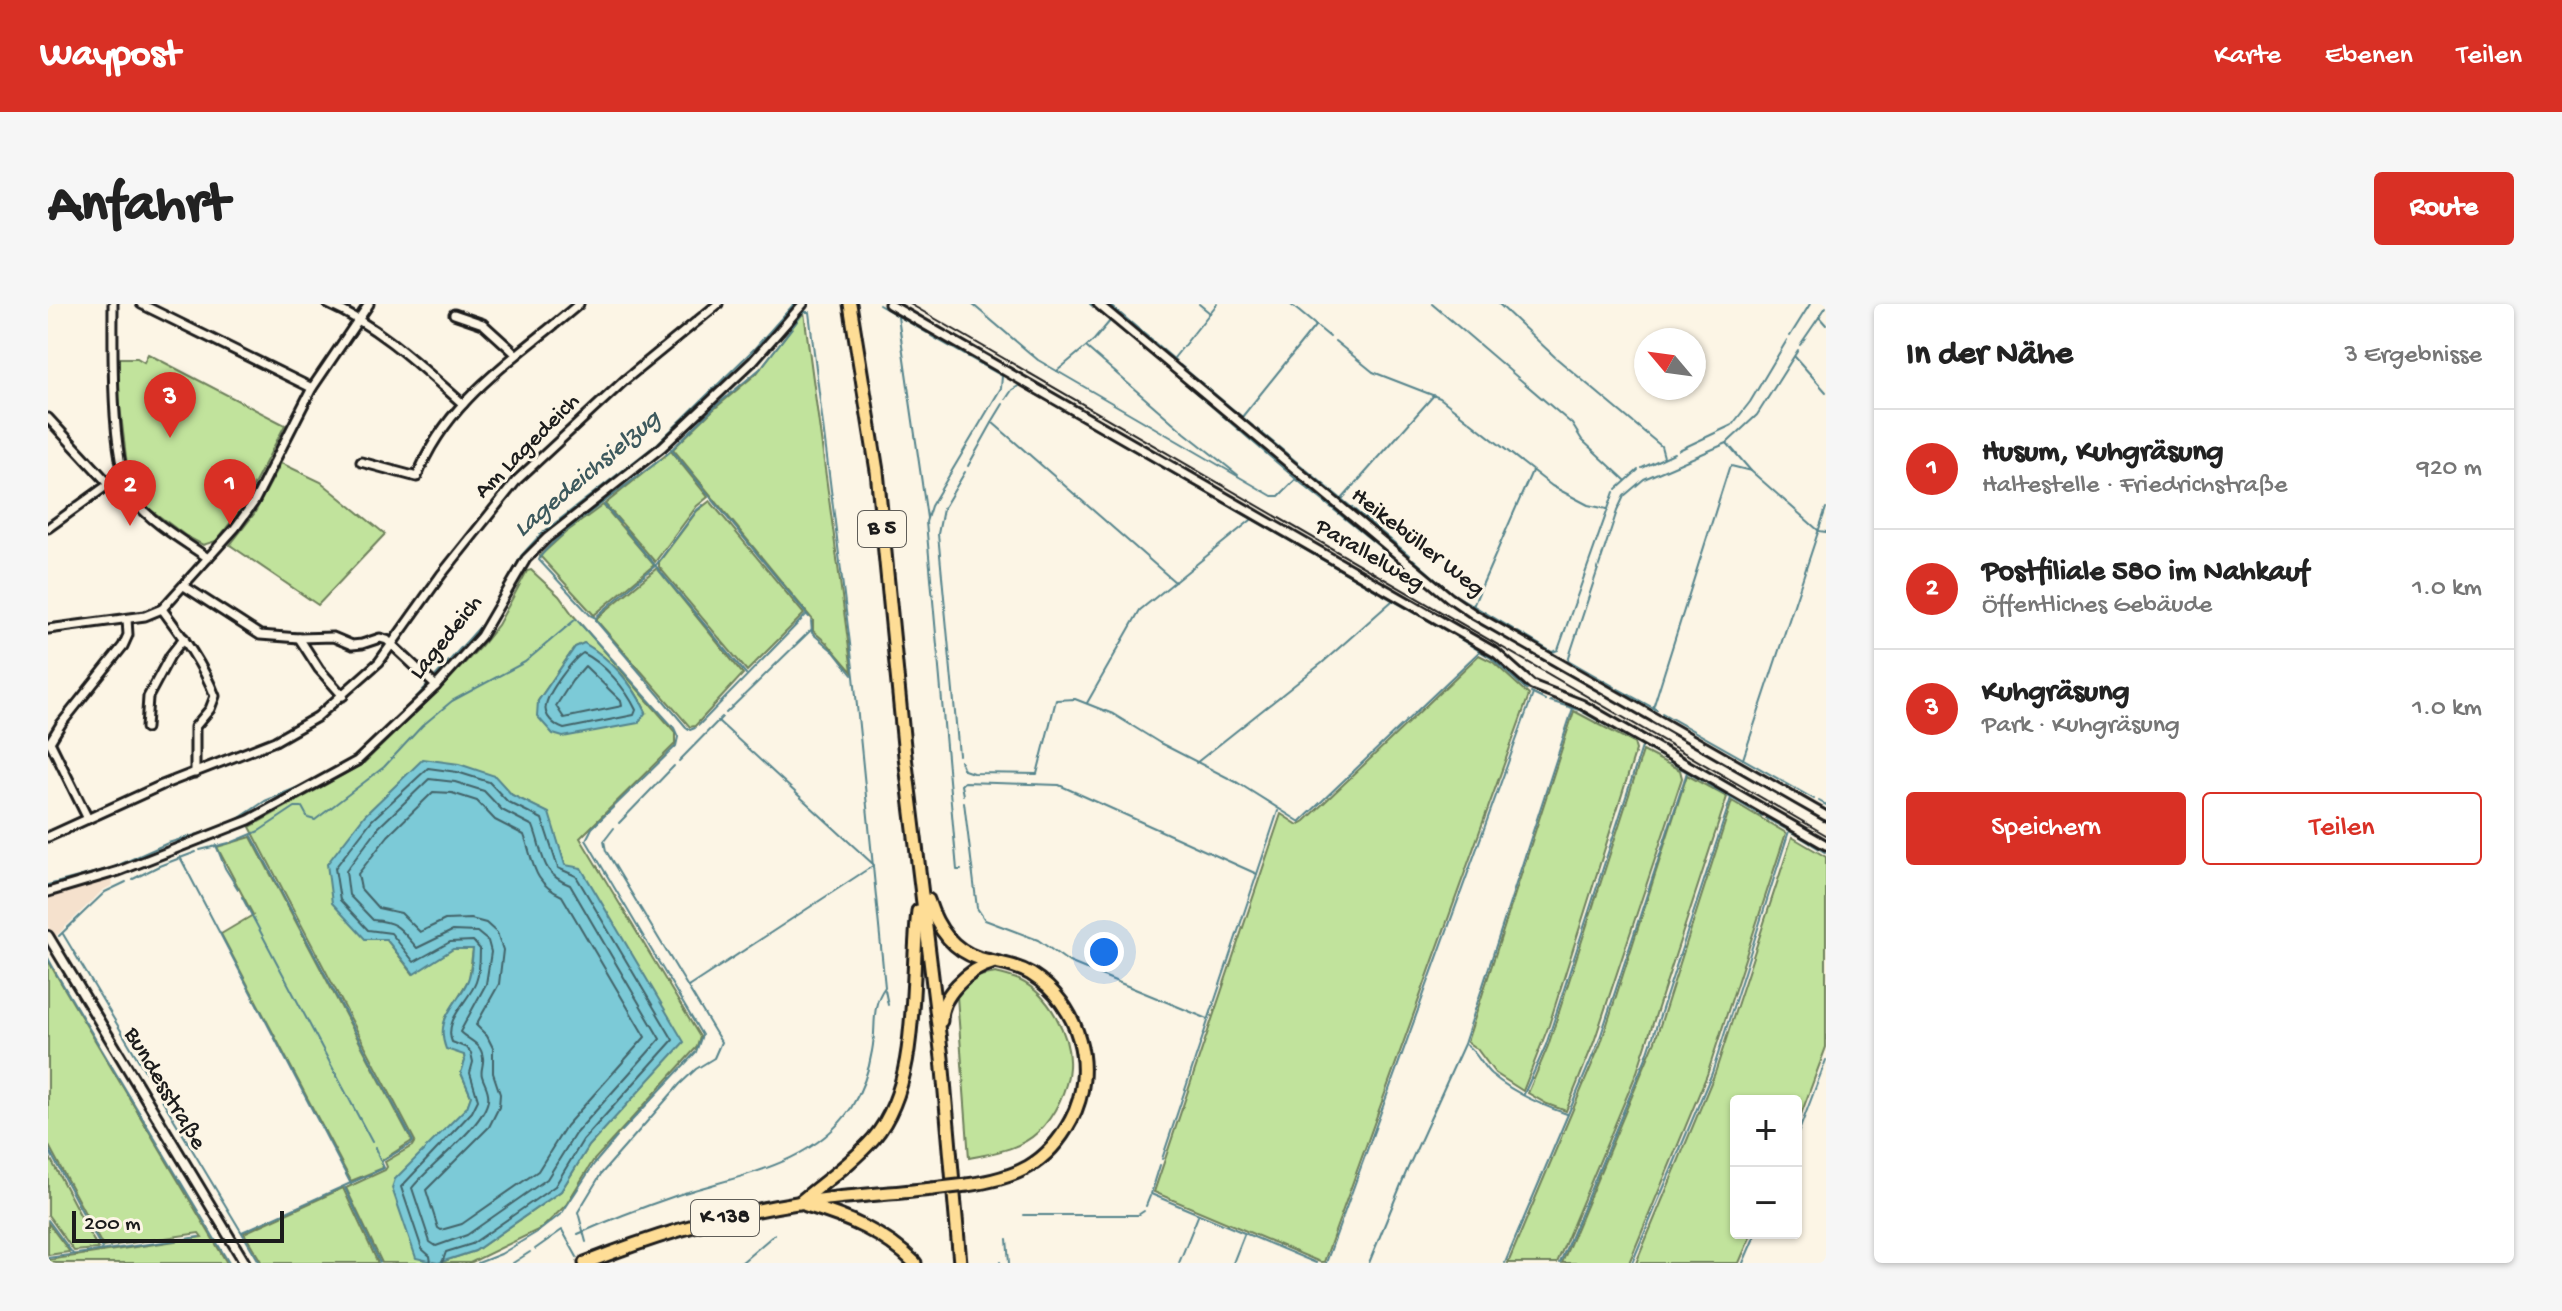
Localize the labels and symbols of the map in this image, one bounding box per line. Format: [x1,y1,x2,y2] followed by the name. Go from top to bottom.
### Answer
[1634,328,1706,400] north arrow
[144,372,196,438] pin: 3
[469,388,587,506] street label: Am Lagedeich
[508,403,669,545] water label: Lagedeichsielzug
[204,459,256,525] pin: 1
[104,460,156,526] pin: 2
[1344,482,1490,604] street label: Heikebüller Weg
[858,511,906,547] road number: B 5
[1308,513,1429,599] street label: Parallelweg
[404,590,490,686] street label: Lagedeich
[1084,932,1124,972] your location
[116,1022,212,1156] street label: Bundesstraße
[691,1200,759,1236] road number: K 138
[72,1207,284,1243] scale bar

